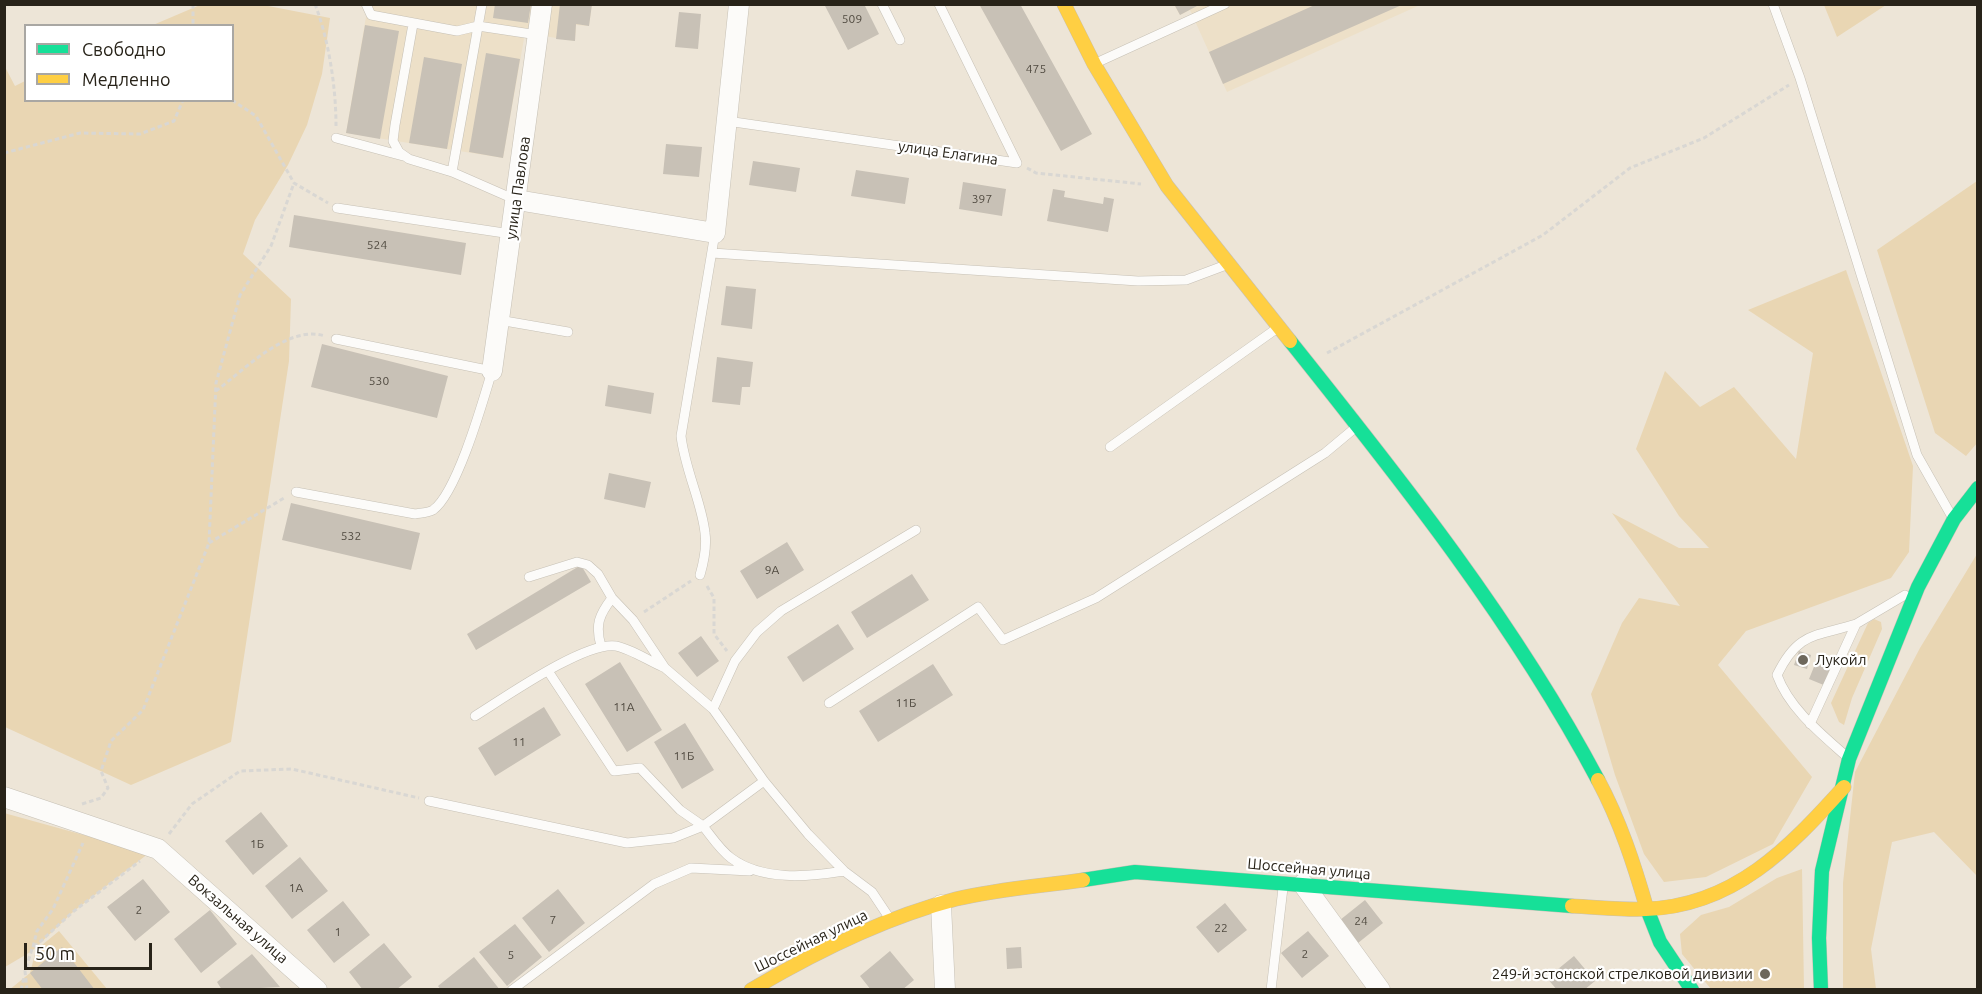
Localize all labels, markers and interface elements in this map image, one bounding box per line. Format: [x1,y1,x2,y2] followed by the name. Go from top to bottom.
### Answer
[842,12,862,26] house number: 509
[24,24,234,102] legend
[82,39,166,59] text: Свободно
[1026,62,1046,76] house number: 475
[82,69,171,89] text: Медленно
[502,135,534,241] street label: улица Павлова
[897,137,999,169] street label: улица Елагина
[972,192,992,206] house number: 397
[367,238,387,252] house number: 524
[369,374,389,388] house number: 530
[341,529,361,543] house number: 532
[765,563,779,577] house number: 9А
[1815,651,1866,669] place label: Лукойл
[1796,653,1810,667] marker: Лукойл
[896,696,916,710] house number: 11Б
[613,700,635,714] house number: 11А
[512,735,526,749] house number: 11
[674,749,694,763] house number: 11Б
[250,837,264,851] house number: 1Б
[1247,855,1371,883] street label: Шоссейная улица
[184,871,292,967] street label: Вокзальная улица
[289,881,303,895] house number: 1А
[136,903,142,917] house number: 2
[752,906,870,976] street label: Шоссейная улица
[550,913,556,927] house number: 7
[1354,914,1368,928] house number: 24
[1214,921,1228,935] house number: 22
[335,925,341,939] house number: 1
[27,931,154,969] scale bar
[35,943,75,963] text: 50 m
[1302,947,1308,961] house number: 2
[508,948,514,962] house number: 5
[1492,965,1753,983] place label: 249-й эстонской стрелковой дивизии
[1758,967,1772,981] marker: 249-й эстонской стрелковой дивизии

